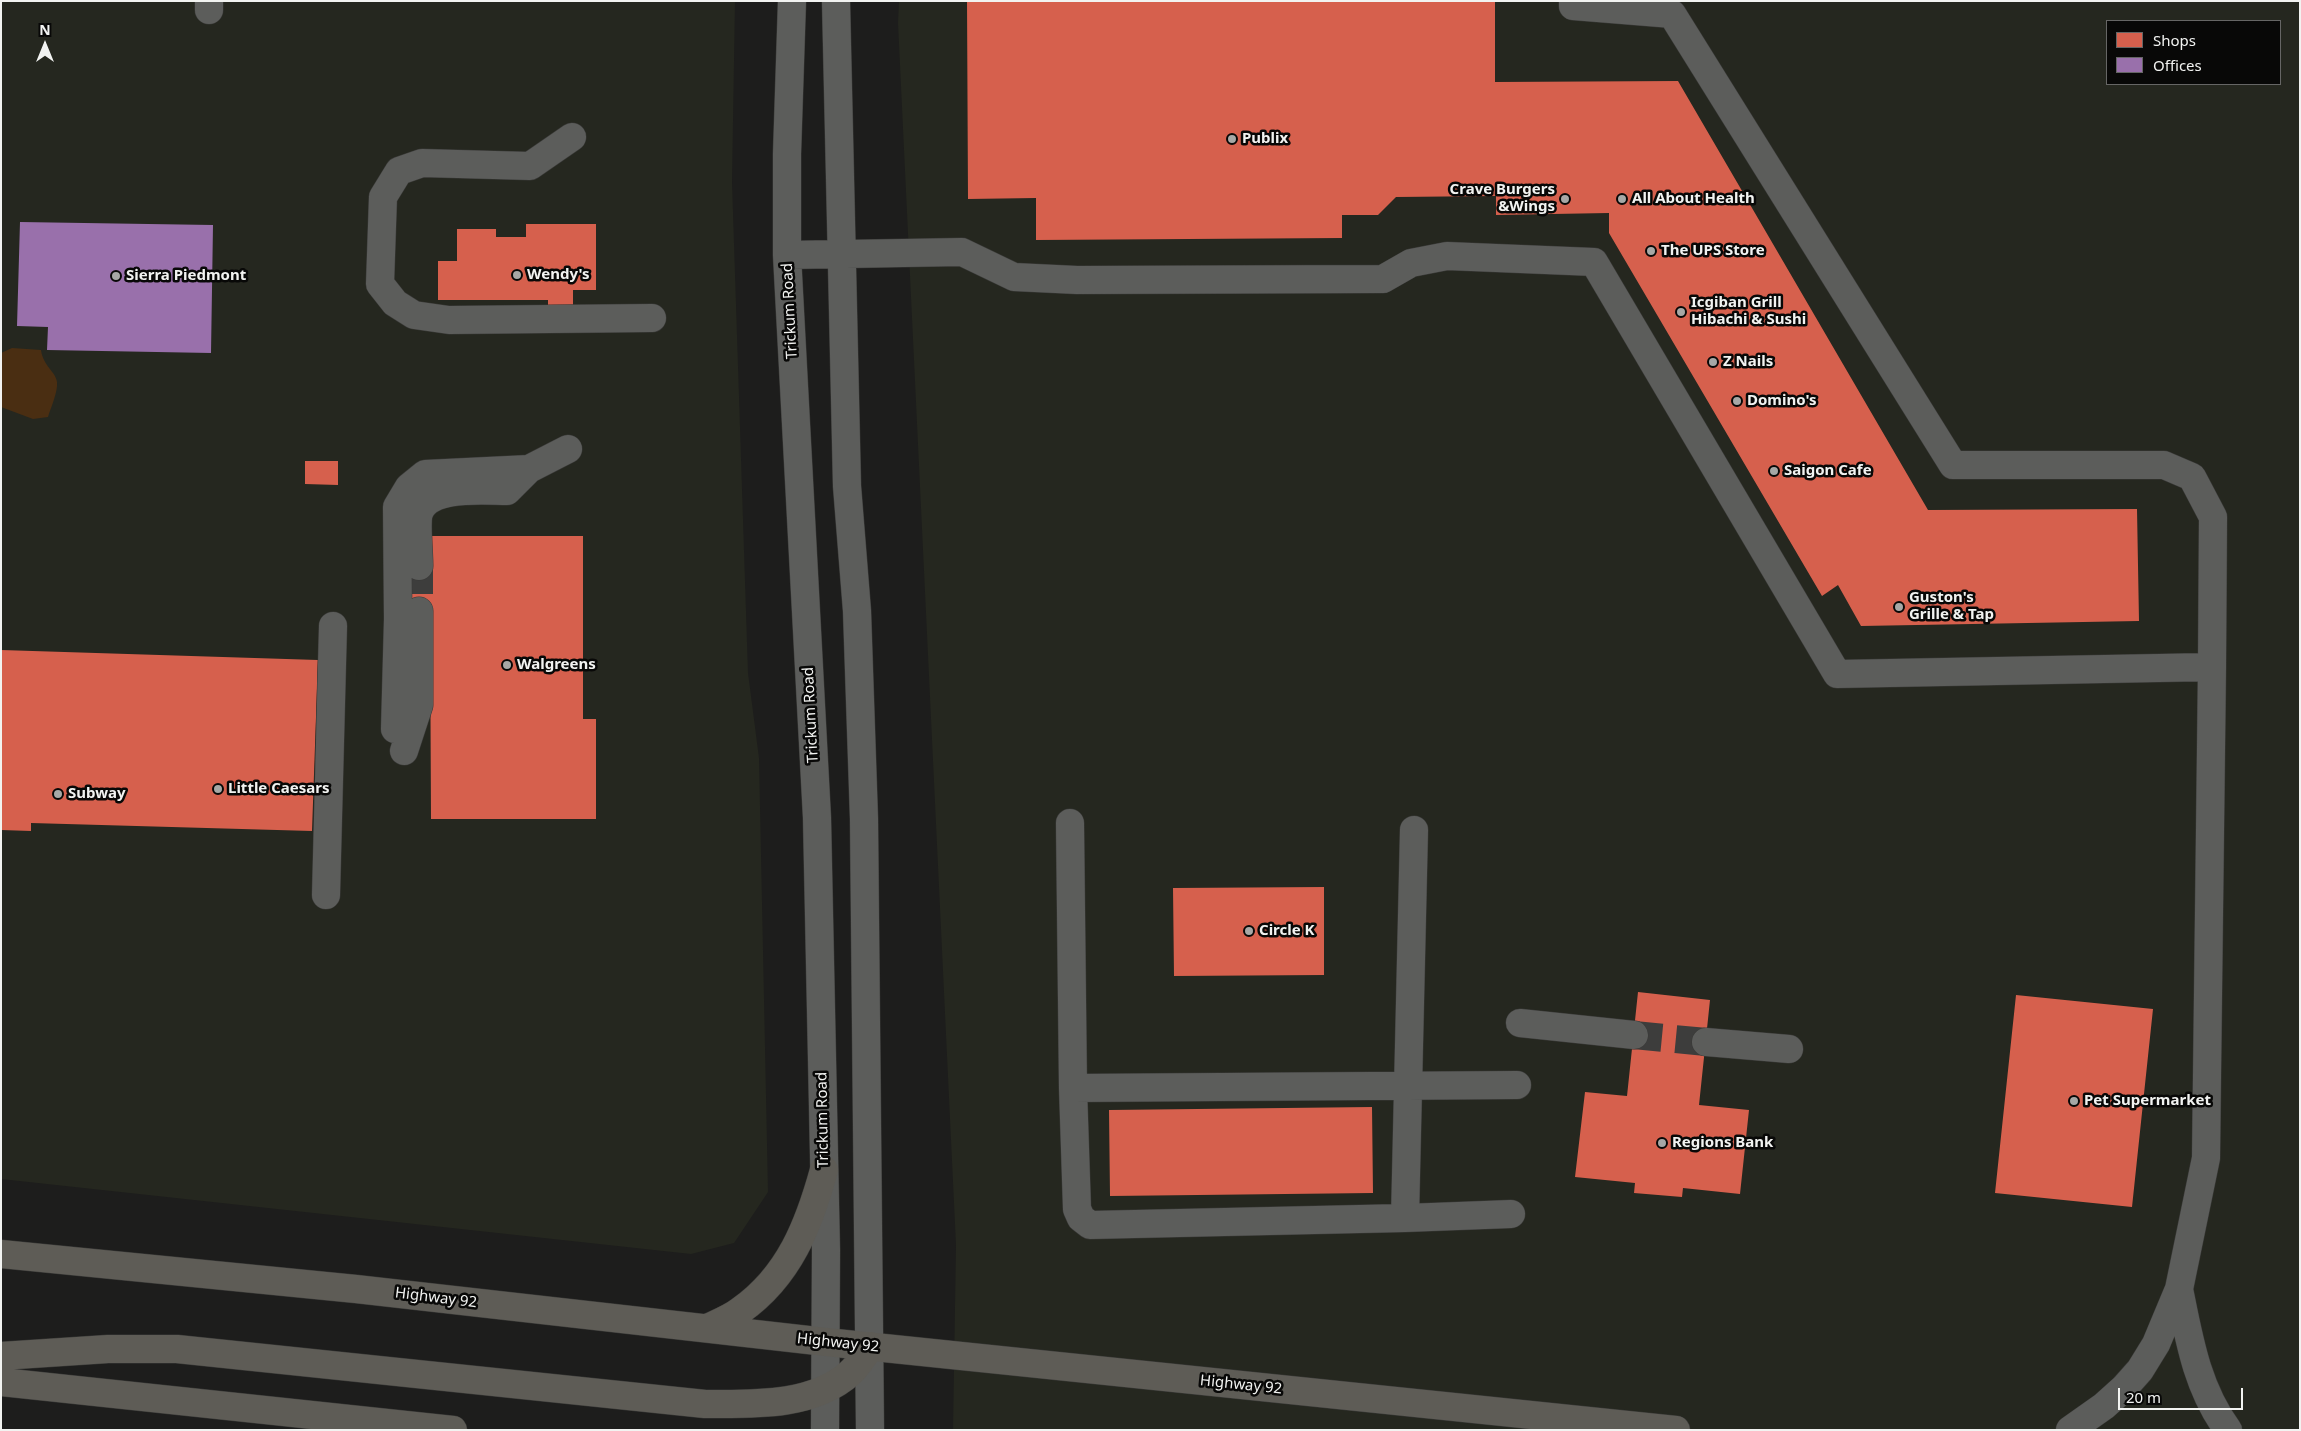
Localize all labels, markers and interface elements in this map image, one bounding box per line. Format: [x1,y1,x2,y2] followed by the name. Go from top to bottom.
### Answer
[20,20,70,70] north arrow
[39,20,51,39] text: N
[2106,20,2281,85] legend
[2153,30,2196,50] text: Shops
[2153,55,2202,75] text: Offices
[1242,130,1288,148] place label: Publix
[1226,133,1238,145] marker: Publix
[1450,181,1555,216] place label: Crave Burgers &Wings
[1632,190,1755,208] place label: All About Health
[1559,193,1571,205] marker: Crave Burgers &Wings
[1616,193,1628,205] marker: All About Health
[1661,242,1765,260] place label: The UPS Store
[1645,245,1657,257] marker: The UPS Store
[778,263,802,359] street label: Trickum Road
[527,266,590,284] place label: Wendy's
[126,267,246,285] place label: Sierra Piedmont
[511,269,523,281] marker: Wendy's
[110,270,122,282] marker: Sierra Piedmont
[1691,294,1806,329] place label: Icgiban Grill Hibachi & Sushi
[1675,306,1687,318] marker: Icgiban Grill Hibachi & Sushi
[1723,353,1773,371] place label: Z Nails
[1707,356,1719,368] marker: Z Nails
[1747,392,1817,410] place label: Domino's
[1731,395,1743,407] marker: Domino's
[1784,462,1872,480] place label: Saigon Cafe
[1768,465,1780,477] marker: Saigon Cafe
[1909,589,1994,624] place label: Guston's Grille & Tap
[1893,601,1905,613] marker: Guston's Grille & Tap
[517,656,596,674] place label: Walgreens
[501,659,513,671] marker: Walgreens
[799,667,823,763] street label: Trickum Road
[228,780,330,798] place label: Little Caesars
[212,783,224,795] marker: Little Caesars
[68,785,126,803] place label: Subway
[52,788,64,800] marker: Subway
[1259,922,1315,940] place label: Circle K
[1243,925,1255,937] marker: Circle K
[813,1072,833,1168] street label: Trickum Road
[2084,1092,2211,1110] place label: Pet Supermarket
[2068,1095,2080,1107] marker: Pet Supermarket
[1672,1134,1773,1152] place label: Regions Bank
[1656,1137,1668,1149] marker: Regions Bank
[394,1284,478,1312] street label: Highway 92
[796,1330,880,1356] street label: Highway 92
[1199,1372,1283,1398] street label: Highway 92
[2121,1378,2246,1410] scale bar
[2126,1387,2161,1407] text: 20 m

